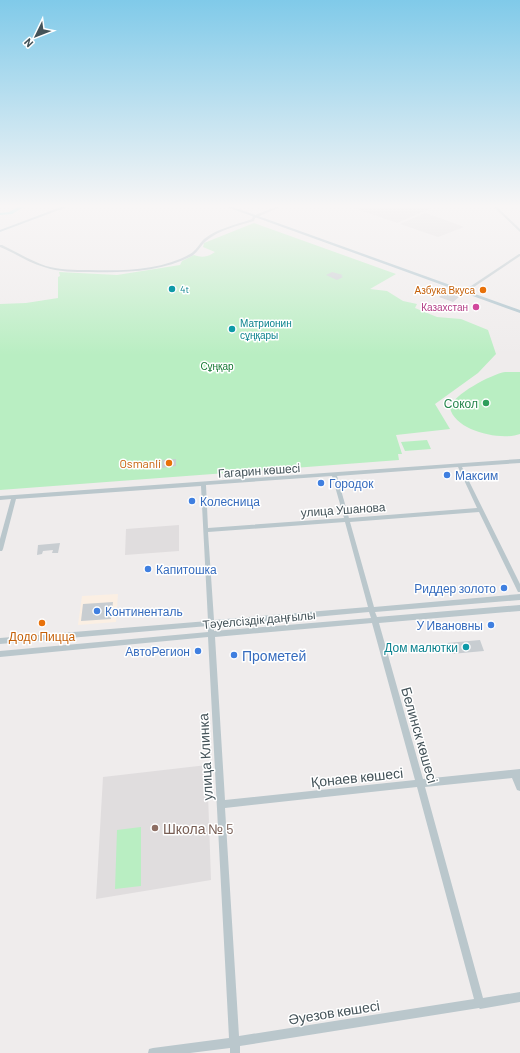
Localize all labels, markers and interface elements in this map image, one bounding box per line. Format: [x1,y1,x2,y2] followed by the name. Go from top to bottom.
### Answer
[16,16,56,56] north arrow
[21,36,36,50] text: N
[180,283,190,295] place label: 4t
[167,284,177,294] marker: 4t
[415,284,475,296] place label: Азбука Вкуса
[478,285,488,295] marker: Азбука Вкуса
[421,301,468,313] place label: Казахстан
[471,302,481,312] marker: Казахстан
[240,317,292,341] place label: Матрионин сұңқары
[227,324,237,334] marker: Матрионин сұңқары
[200,360,234,372] park label: Сұңқар
[444,396,478,410] place label: Сокол
[481,398,491,408] marker: Сокол
[119,456,161,470] place label: Osmanli
[164,458,174,468] marker: Osmanli
[217,460,301,481] street label: Гагарин көшесі
[455,468,498,482] place label: Максим
[442,470,452,480] marker: Максим
[329,476,374,491] place label: Городок
[316,478,326,488] marker: Городок
[200,494,260,509] place label: Колесница
[187,496,197,506] marker: Колесница
[300,499,386,520] street label: улица Ушанова
[156,562,217,576] place label: Капитошка
[143,564,153,574] marker: Капитошка
[414,581,496,596] place label: Риддер золото
[499,583,509,593] marker: Риддер золото
[105,604,183,618] place label: Континенталь
[92,606,102,616] marker: Континенталь
[202,607,316,632] street label: Тәуелсіздік даңғылы
[37,618,47,628] marker: Додо Пицца
[417,618,483,632] place label: У Ивановны
[486,620,496,630] marker: У Ивановны
[9,629,76,644] place label: Додо Пицца
[384,640,458,655] place label: Дом малютки
[461,642,471,652] marker: Дом малютки
[125,644,190,658] place label: АвтоРегион
[193,646,203,656] marker: АвтоРегион
[242,647,306,664] place label: Прометей
[229,650,239,660] marker: Прометей
[398,685,442,785] street label: Белинск көшесі
[194,713,216,801] street label: улица Клинка
[310,764,404,790] street label: Қонаев көшесі
[163,820,233,837] place label: Школа № 5
[150,823,160,833] marker: Школа № 5
[287,996,381,1028] street label: Әуезов көшесі

